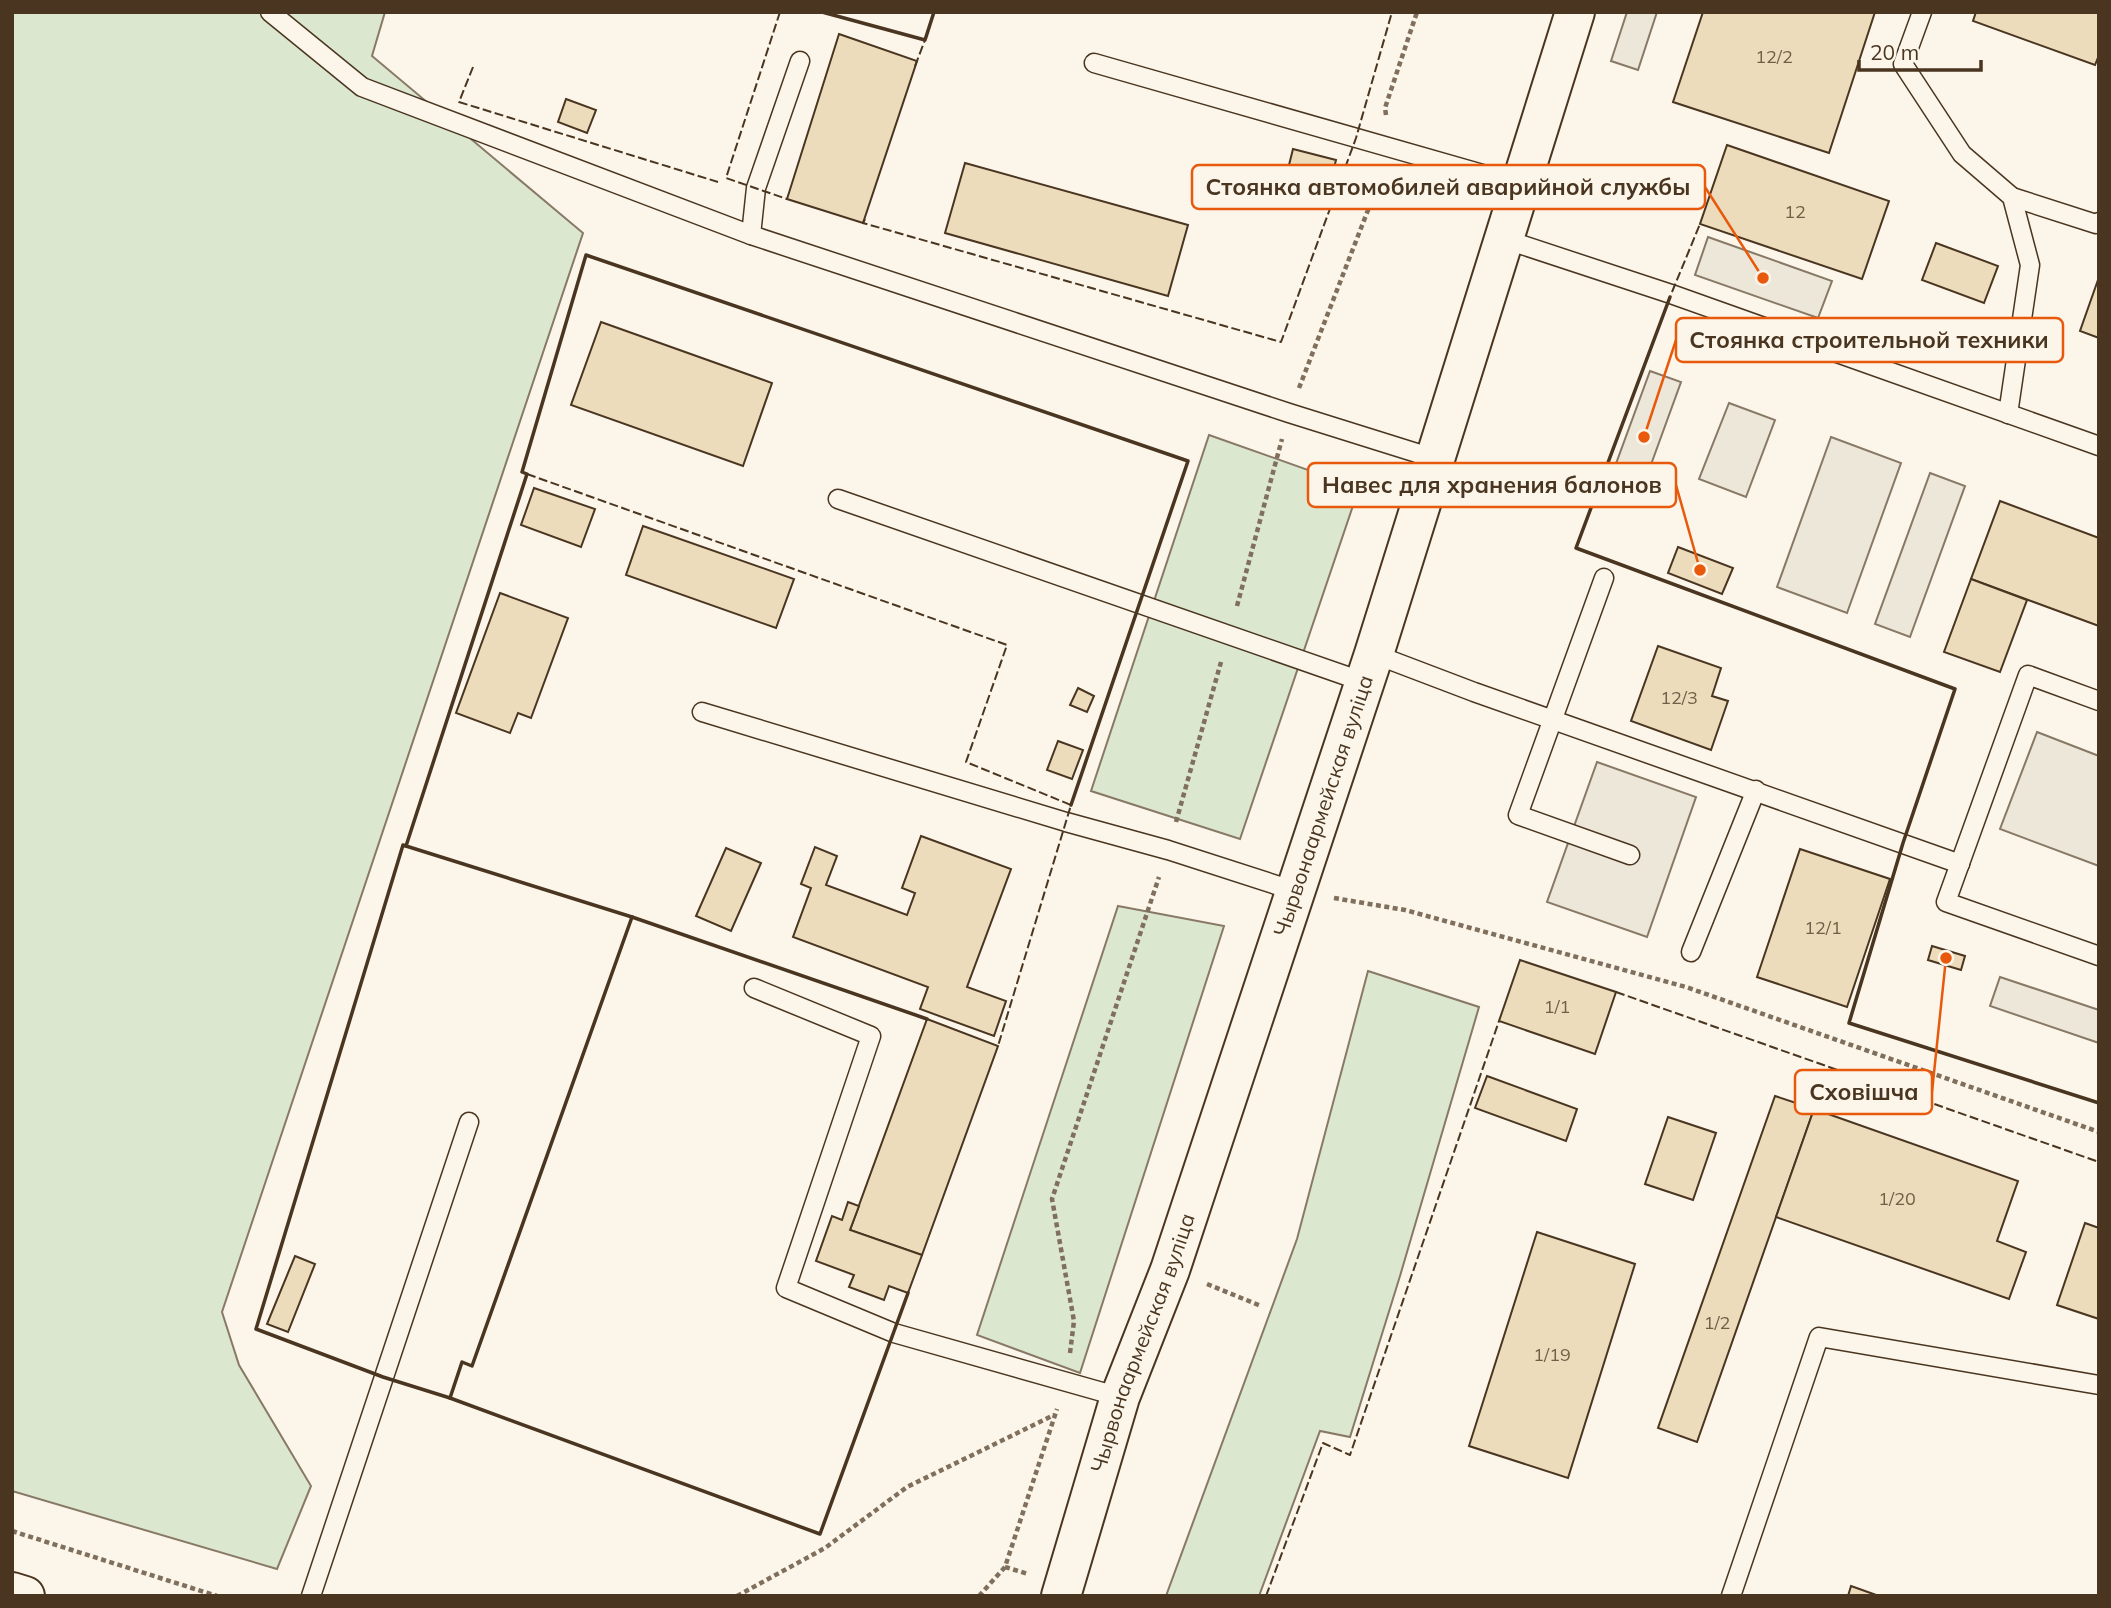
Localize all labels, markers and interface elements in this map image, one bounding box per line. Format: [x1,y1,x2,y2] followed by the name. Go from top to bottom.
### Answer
[1859,28,1982,72] scale bar
[1870,39,1919,65] text: 20 m
[1755,45,1793,68] house number: 12/2
[1192,165,1705,209] callout: Стоянка автомобилей аварийной службы
[1206,172,1690,201] text: Стоянка автомобилей аварийной службы
[1784,200,1806,223] house number: 12
[1676,318,2063,362] callout: Стоянка строительной техники
[1689,325,2049,354] text: Стоянка строительной техники
[1308,463,1676,507] callout: Навес для хранения балонов
[1322,470,1662,499] text: Навес для хранения балонов
[1267,672,1378,939] street label: Чырвонаармейская вуліца
[1660,686,1698,709] house number: 12/3
[1804,916,1842,939] house number: 12/1
[1544,995,1570,1018] house number: 1/1
[1795,1070,1932,1114] callout: Сховішча
[1809,1077,1919,1106] text: Сховішча
[1878,1187,1916,1210] house number: 1/20
[1084,1210,1200,1476] street label: Чырвонаармейская вуліца
[1704,1311,1730,1334] house number: 1/2
[1533,1343,1571,1366] house number: 1/19

